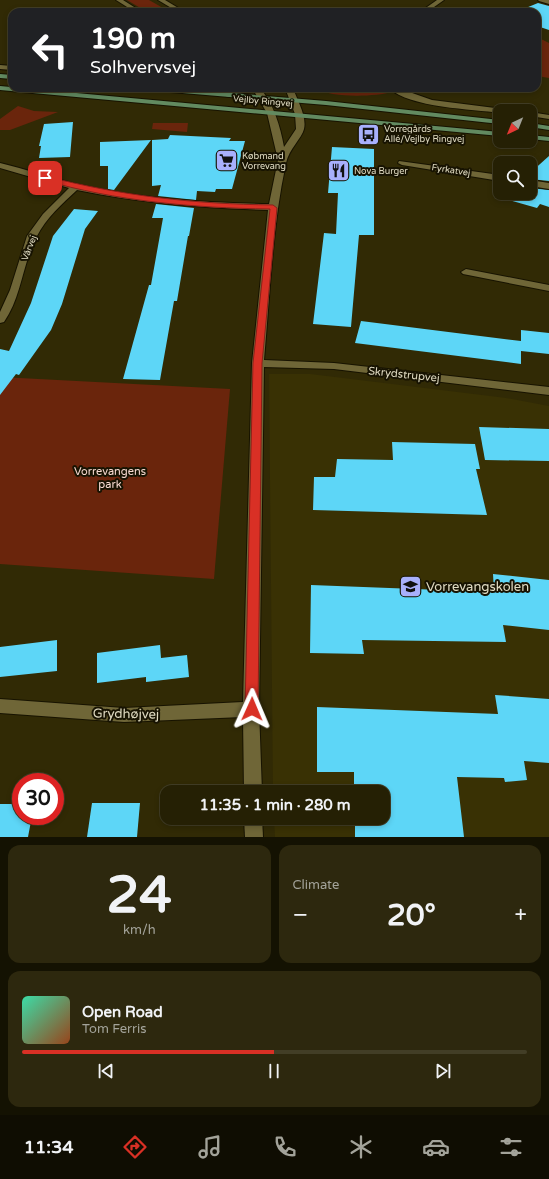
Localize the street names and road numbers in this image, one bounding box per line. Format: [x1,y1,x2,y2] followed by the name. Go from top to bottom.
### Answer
[233,93,293,110] street label: Vejlby Ringvej
[431,162,471,179] street label: Fyrkatvej
[20,234,39,262] street label: Vårvej
[368,364,440,385] street label: Skrydstrupvej
[93,705,159,723] street label: Grydhøjvej

